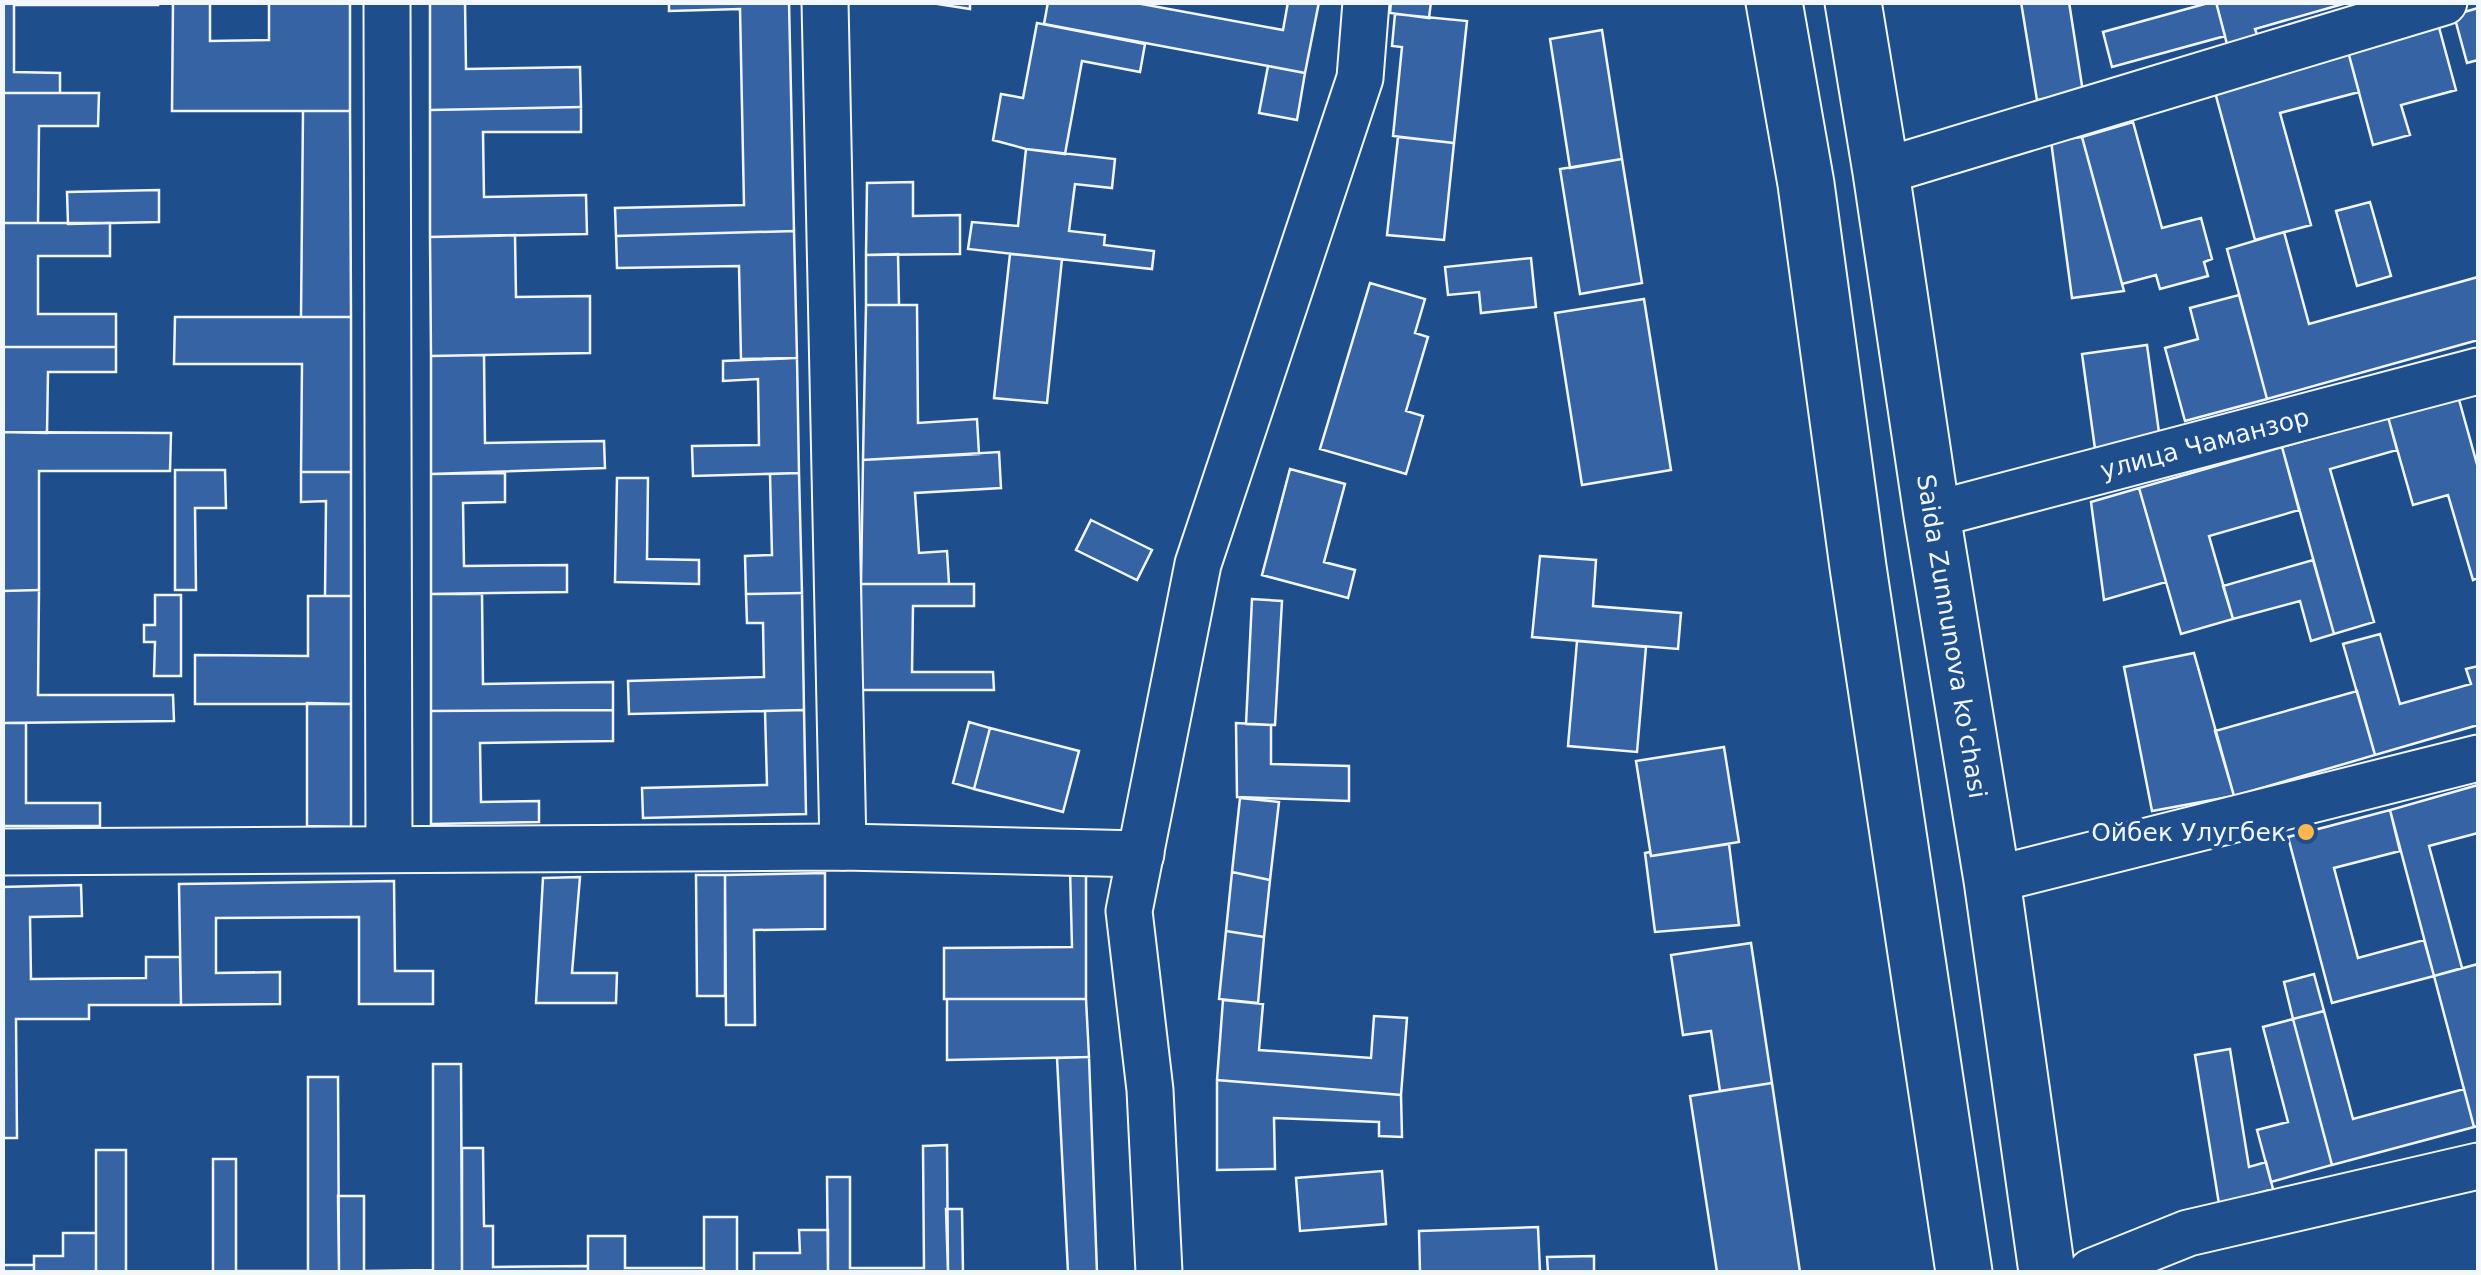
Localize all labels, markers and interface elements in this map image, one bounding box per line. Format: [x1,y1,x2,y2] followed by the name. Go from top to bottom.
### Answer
[2097,402,2312,485] street label: улица Чаманзор
[1911,472,1992,800] street label: Saida Zunnunova ko'chasi
[2091,818,2286,847] place label: Ойбек Улугбек
[2295,821,2317,843] marker: Ойбек Улугбек

